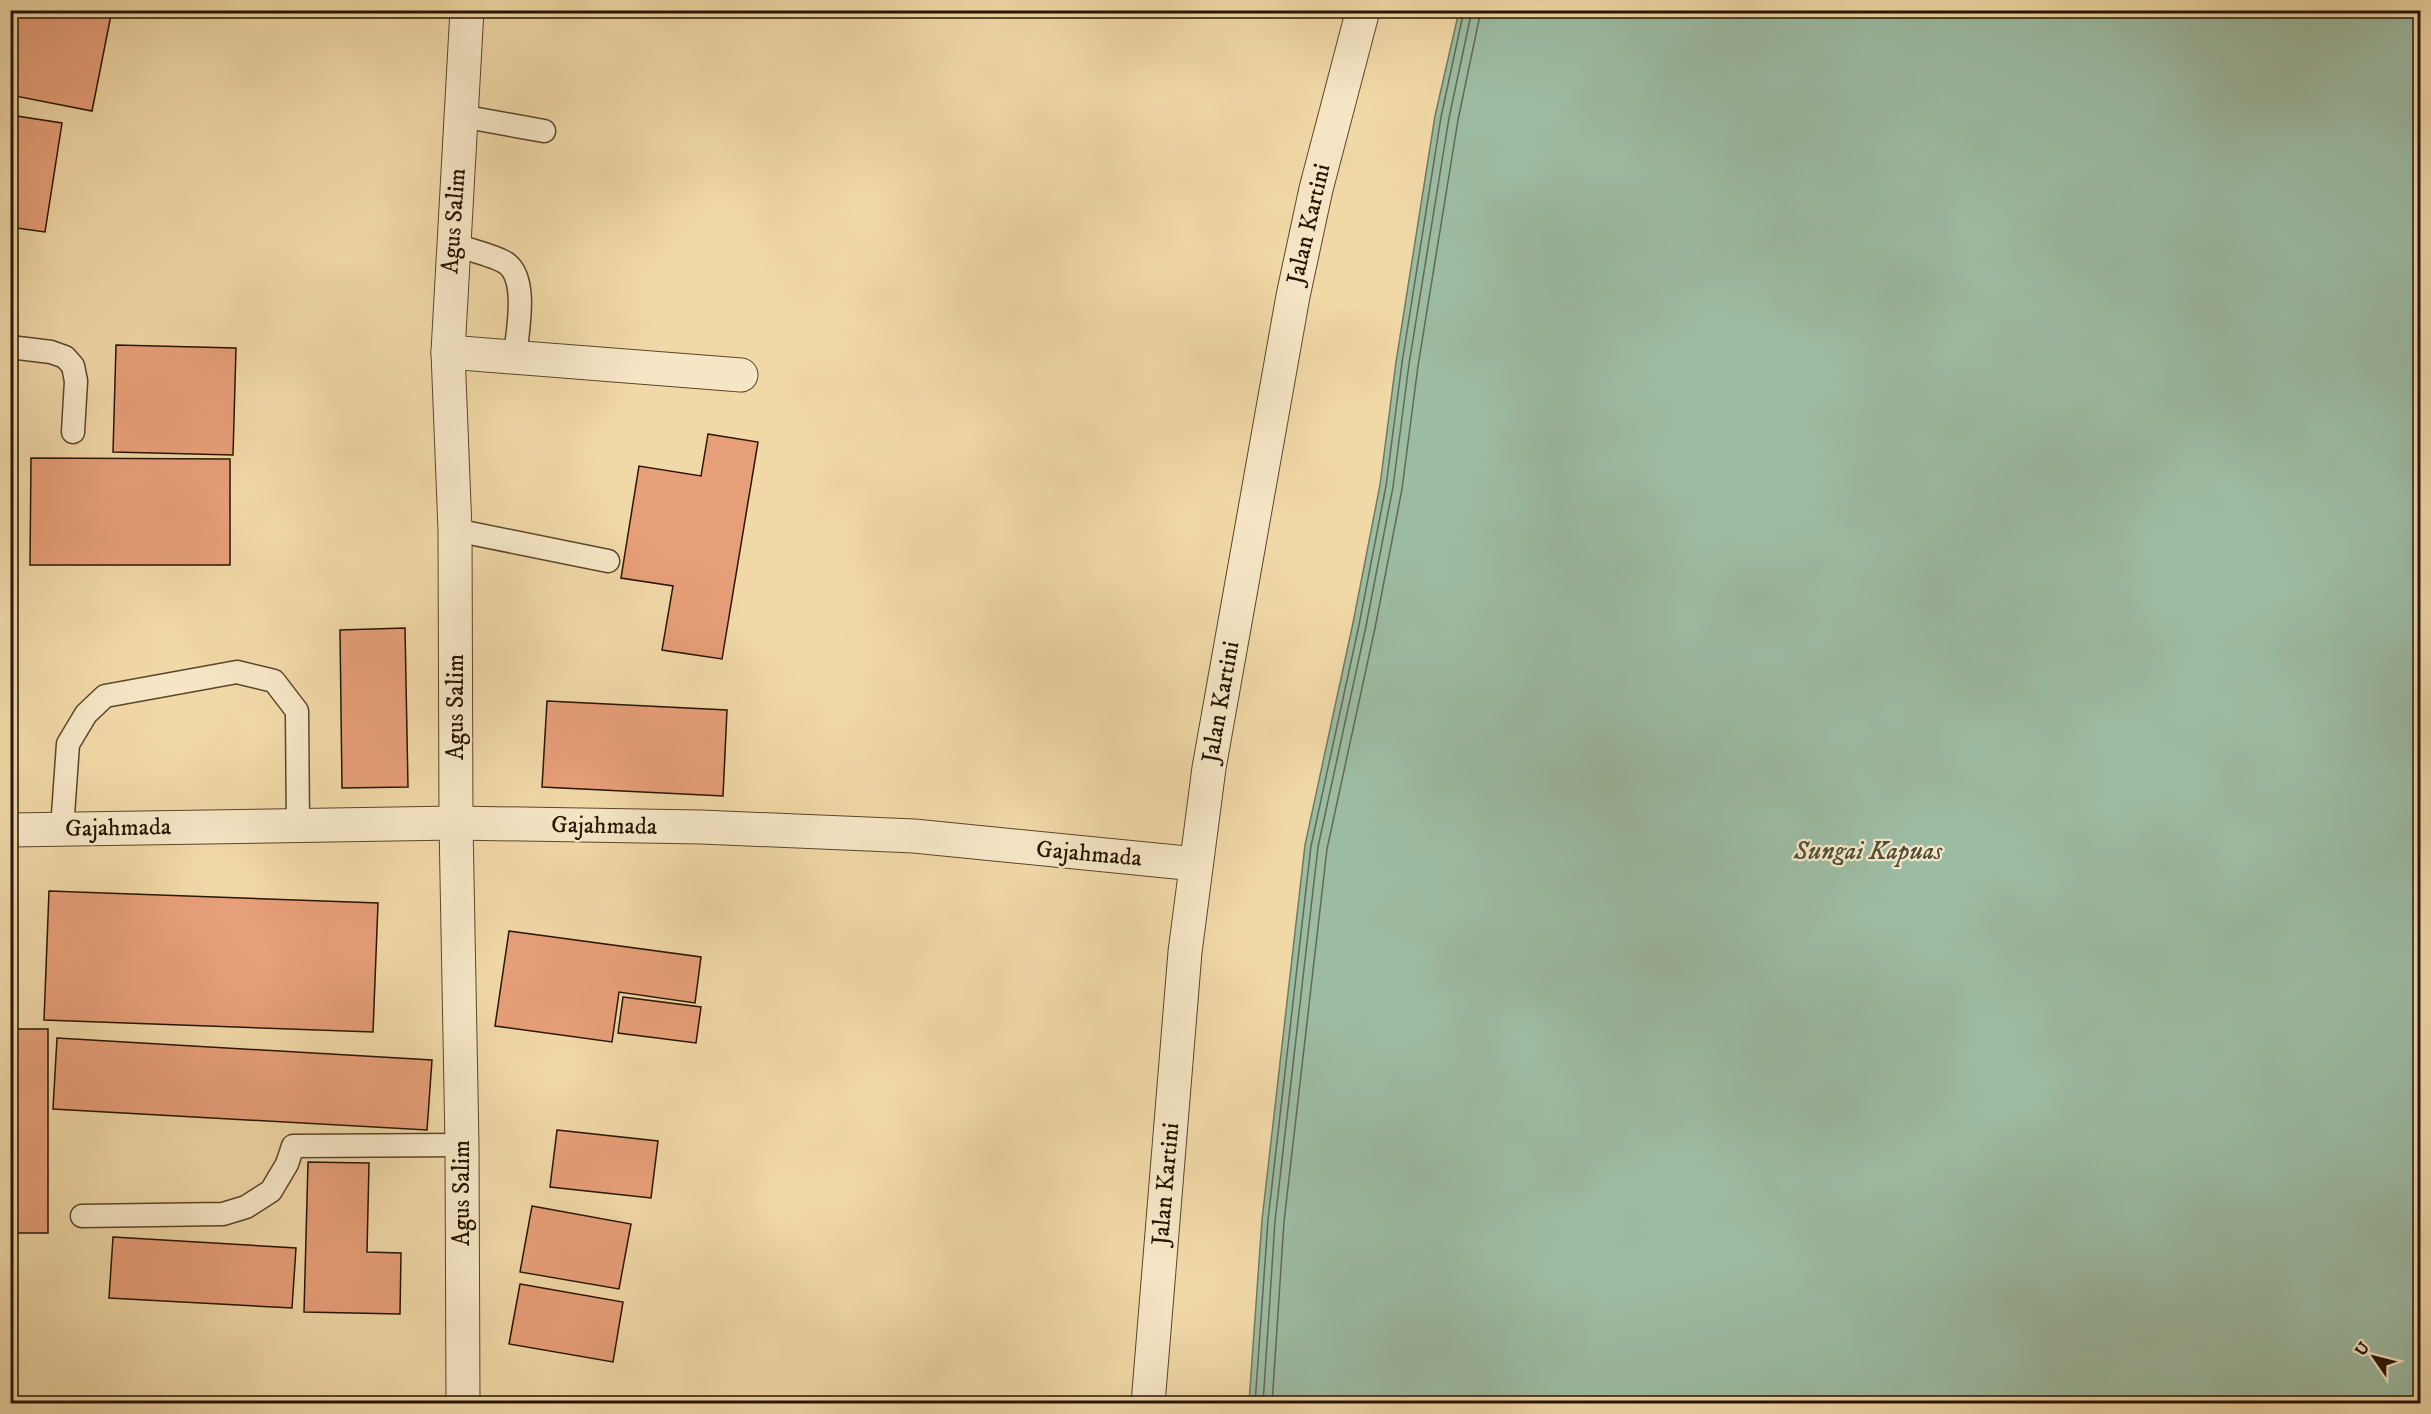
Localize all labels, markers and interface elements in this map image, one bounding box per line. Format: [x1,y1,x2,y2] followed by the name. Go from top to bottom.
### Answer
[1280,161,1337,289] street label: Jalan Kartini
[435,167,473,275] street label: Agus Salim
[1195,639,1246,767] street label: Jalan Kartini
[441,654,471,760] street label: Agus Salim
[551,810,658,842] street label: Gajahmada
[65,812,172,844] street label: Gajahmada
[1035,834,1144,874] street label: Gajahmada
[1793,835,1943,868] water label: Sungai Kapuas
[1146,1121,1186,1249] street label: Jalan Kartini
[447,1140,477,1246] street label: Agus Salim
[2344,1327,2404,1387] north arrow
[2351,1338,2375,1360] text: U

